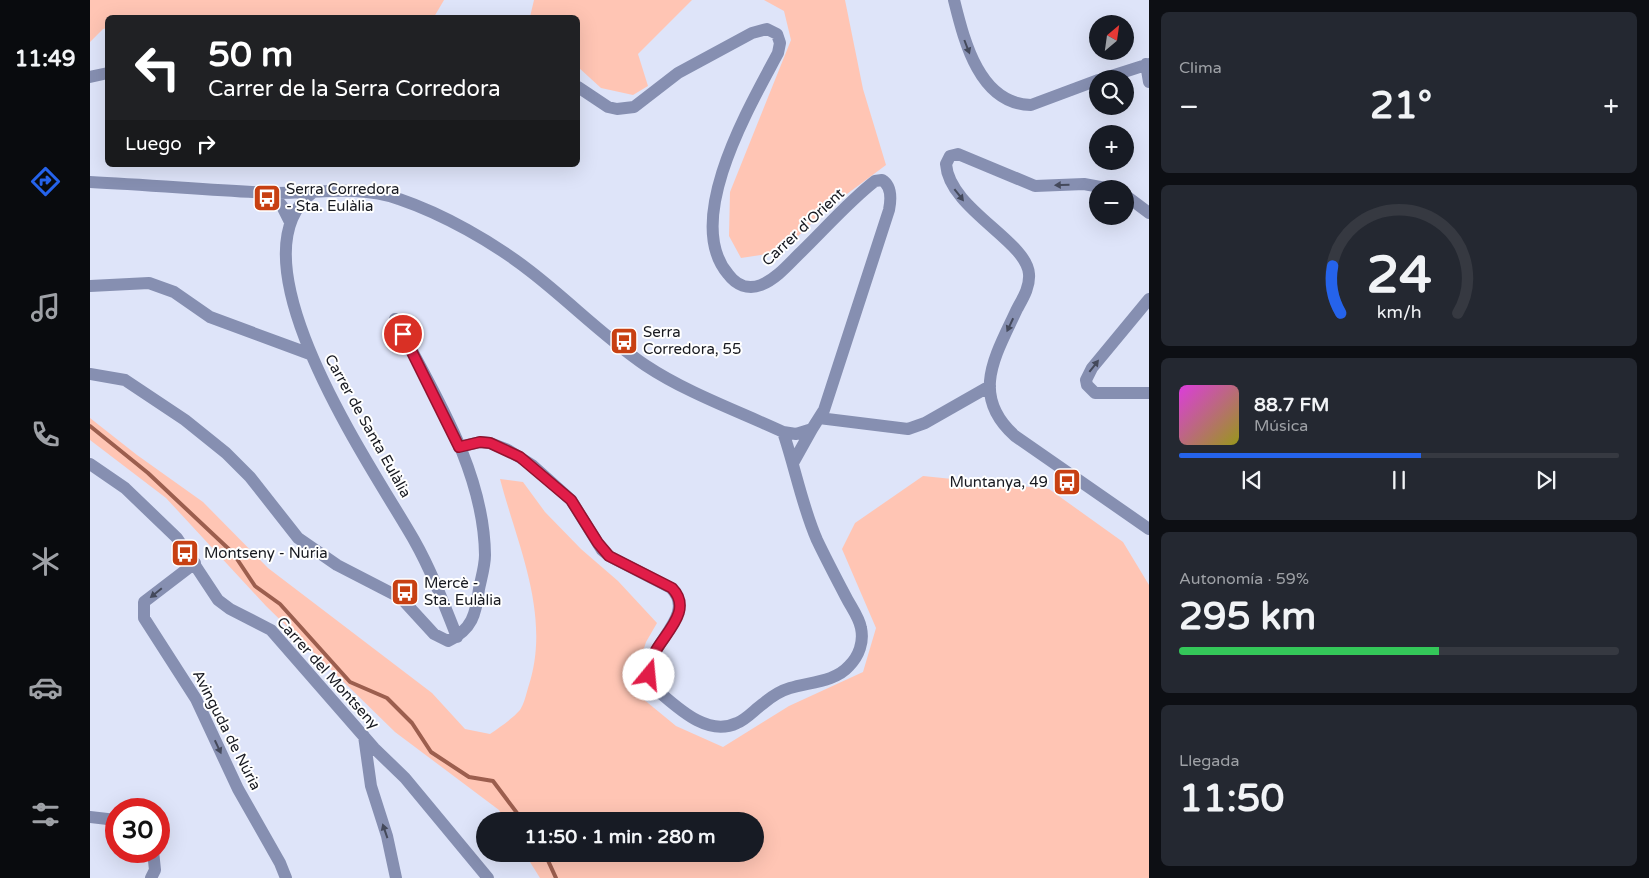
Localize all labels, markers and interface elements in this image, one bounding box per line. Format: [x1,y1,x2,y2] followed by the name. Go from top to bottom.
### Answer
[1089,15,1134,60] north arrow
[1089,15,1134,225] map controls
[208,34,293,76] text: 50 m
[125,35,190,100] icon: left
[963,40,971,55] one-way arrow
[15,46,75,72] text: 11:49
[1179,58,1222,78] text: Clima
[1089,70,1134,115] button: search
[208,76,501,102] text: Carrer de la Serra Corredora
[1370,83,1432,129] text: 21°
[1179,90,1199,124] text: −
[1603,90,1619,124] text: +
[1089,125,1134,170] button: +
[192,130,220,158] icon: right
[125,133,182,155] text: Luego
[28,164,63,199] icon: directions
[286,180,399,215] place label: Serra Corredora - Sta. Eulàlia
[1089,180,1134,225] button: −
[1054,181,1070,189] one-way arrow
[252,183,282,213] bus stop icon: Serra Corredora - Sta. Eulàlia
[758,184,848,270] street label: Carrer d'Orient
[954,188,965,201] one-way arrow
[1366,244,1432,307] text: 24
[28,290,63,325] icon: music
[1377,302,1421,323] text: km/h
[382,313,424,355] pin
[1006,318,1014,332] one-way arrow
[389,320,417,348] icon: arrive
[643,323,741,358] place label: Serra Corredora, 55
[609,326,639,356] bus stop icon: Serra Corredora, 55
[321,351,415,501] street label: Carrer de Santa Eulàlia
[1089,360,1100,373] one-way arrow
[1254,394,1329,416] text: 88.7 FM
[1254,416,1308,436] text: Música
[28,417,63,452] icon: phone
[1238,466,1266,494] icon: previous
[1385,466,1413,494] icon: pause
[1532,466,1560,494] icon: next
[1052,467,1082,497] bus stop icon: Muntanya, 49
[949,473,1048,491] place label: Muntanya, 49
[170,538,200,568] bus stop icon: Montseny - Núria
[28,544,63,579] icon: climate
[204,544,328,562] place label: Montseny - Núria
[1179,569,1309,589] text: Autonomía · 59%
[424,574,501,609] place label: Mercè - Sta. Eulàlia
[390,577,420,607] bus stop icon: Mercè - Sta. Eulàlia
[150,587,163,598] one-way arrow
[1179,594,1316,640] text: 295 km
[273,613,383,733] street label: Carrer del Montseny
[622,648,674,700] position arrow
[189,667,265,793] street label: Avinguda de Núria
[28,670,63,705] icon: car
[215,740,223,754] one-way arrow
[1179,751,1239,771] text: Llegada
[1179,776,1284,822] text: 11:50
[28,797,63,832] icon: filters
[105,798,170,863] speed limit sign: 30
[381,823,388,838] one-way arrow
[524,826,716,848] text: 11:50 · 1 min · 280 m

